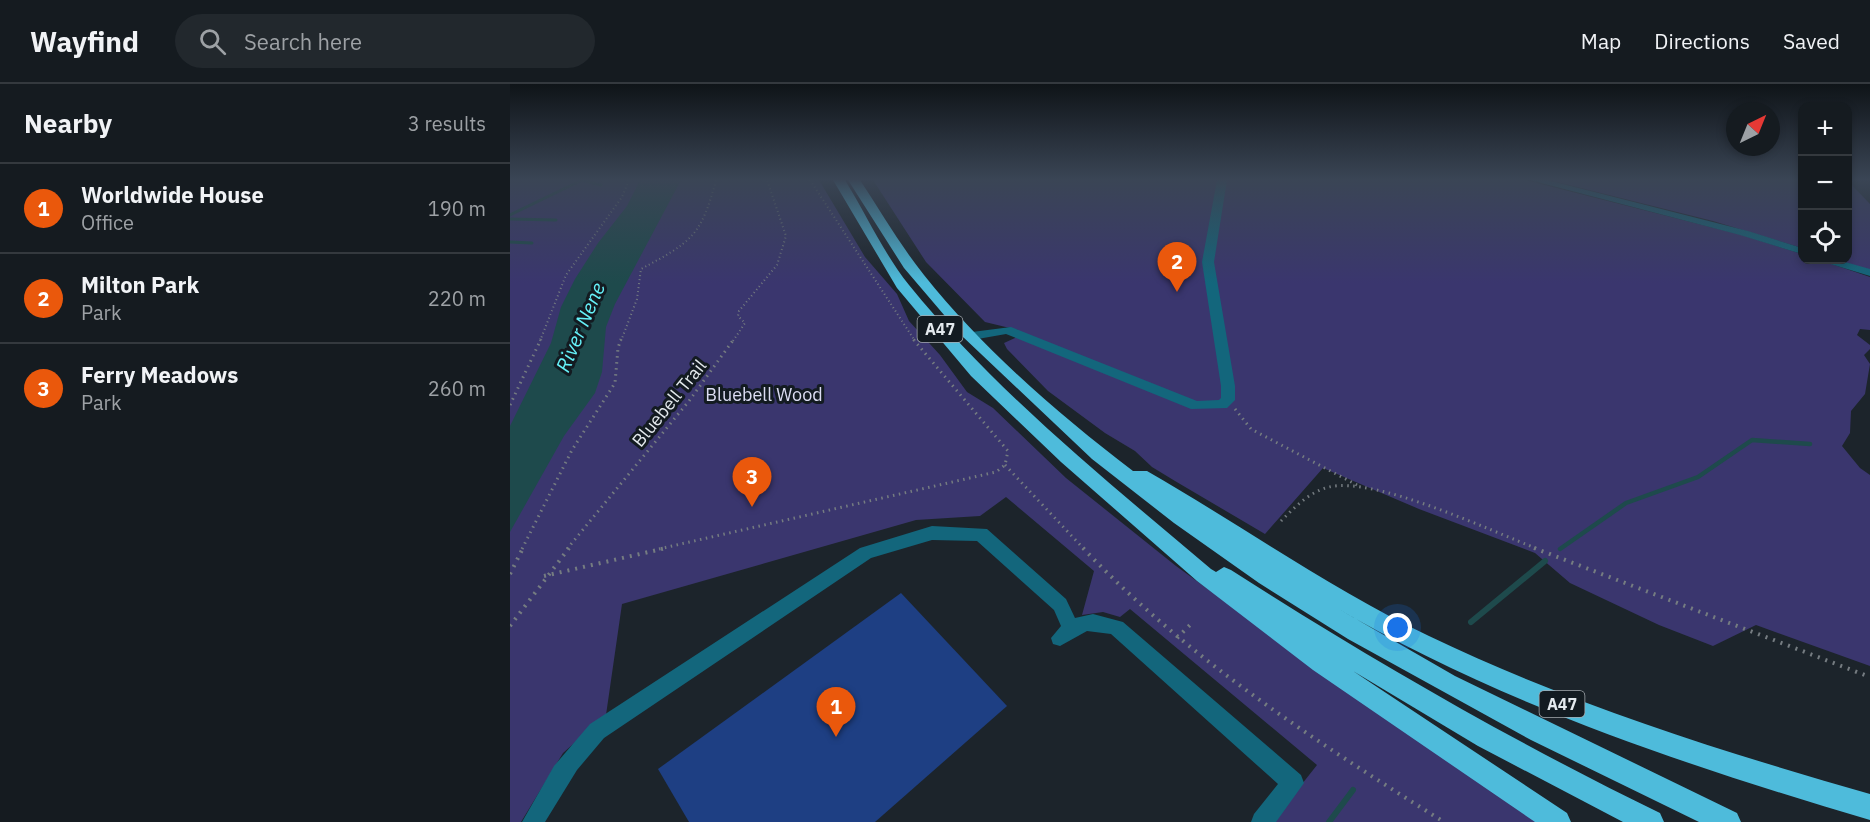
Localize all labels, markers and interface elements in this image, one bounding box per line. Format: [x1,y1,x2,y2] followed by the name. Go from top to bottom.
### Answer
[175,14,595,68] search box
[30,23,139,60] text: Wayfind
[196,25,229,58] icon: search
[244,27,362,56] text: Search here
[1581,27,1621,55] text: Map
[1654,27,1750,55] text: Directions
[1783,27,1840,55] text: Saved
[1726,102,1780,156] north arrow
[1798,102,1852,264] map controls
[1798,102,1852,156] button: +
[24,106,112,140] text: Nearby
[408,110,486,137] text: 3 results
[1798,156,1852,210] button: −
[81,180,264,209] text: Worldwide House
[38,195,50,222] text: 1
[428,195,486,222] text: 190 m
[81,209,134,236] text: Office
[1798,210,1852,264] button: locate
[1158,242,1196,292] pin: 2
[81,270,199,299] text: Milton Park
[549,278,611,376] water label: River Nene
[38,285,50,312] text: 2
[428,285,486,312] text: 220 m
[81,299,121,326] text: Park
[918,316,962,342] road number: A47
[627,354,711,451] street label: Bluebell Trail
[81,360,238,389] text: Ferry Meadows
[38,375,50,402] text: 3
[428,375,486,402] text: 260 m
[705,383,823,406] park label: Bluebell Wood
[81,389,121,416] text: Park
[732,458,772,507] pin: 3
[1383,613,1412,642] your location
[816,688,856,737] pin: 1
[1540,691,1584,717] road number: A47

